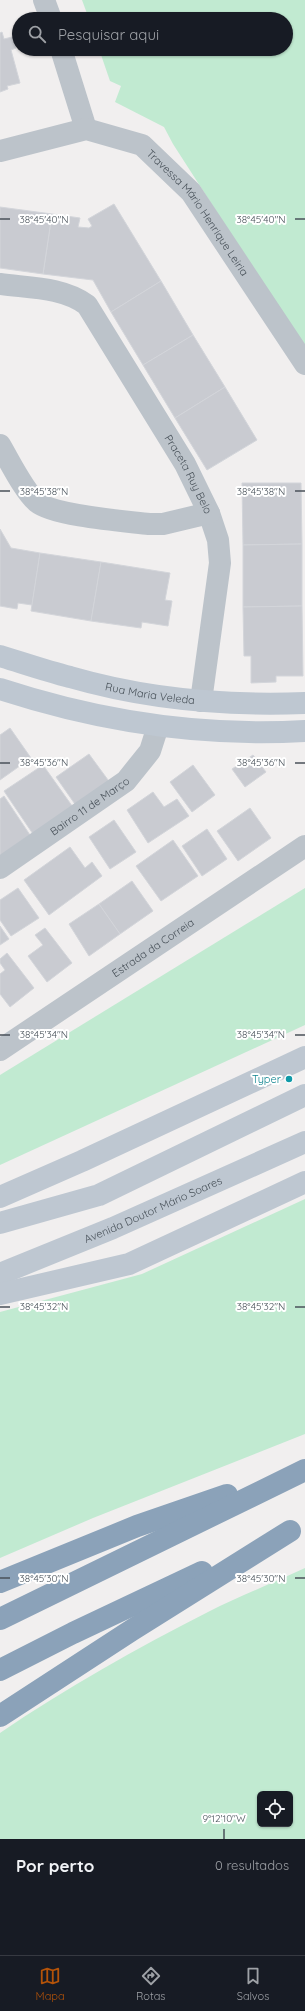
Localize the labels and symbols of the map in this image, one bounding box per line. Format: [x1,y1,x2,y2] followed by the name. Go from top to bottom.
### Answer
[144,146,252,278] street label: Travessa Mário Henrique Leiria
[19,213,69,226] text: 38°45'40"N
[236,213,286,226] text: 38°45'40"N
[162,432,215,516] street label: Praceta Ruy Belo
[20,485,68,498] text: 38°45'38"N
[237,485,285,498] text: 38°45'38"N
[104,679,196,707] street label: Rua Maria Veleda
[20,756,68,769] text: 38°45'36"N
[237,756,285,769] text: 38°45'36"N
[47,774,132,838] street label: Bairro 11 de Março
[109,915,197,980] street label: Estrada da Correia
[20,1028,68,1041] text: 38°45'34"N
[237,1028,285,1041] text: 38°45'34"N
[252,1072,282,1086] place label: Typer
[284,1074,294,1084] marker: Typer
[82,1173,224,1246] street label: Avenida Doutor Mário Soares
[20,1300,68,1313] text: 38°45'32"N
[237,1300,285,1313] text: 38°45'32"N
[20,1572,69,1585] text: 38°45'30"N
[237,1572,286,1585] text: 38°45'30"N
[202,1812,246,1825] text: 9°12'10"W

